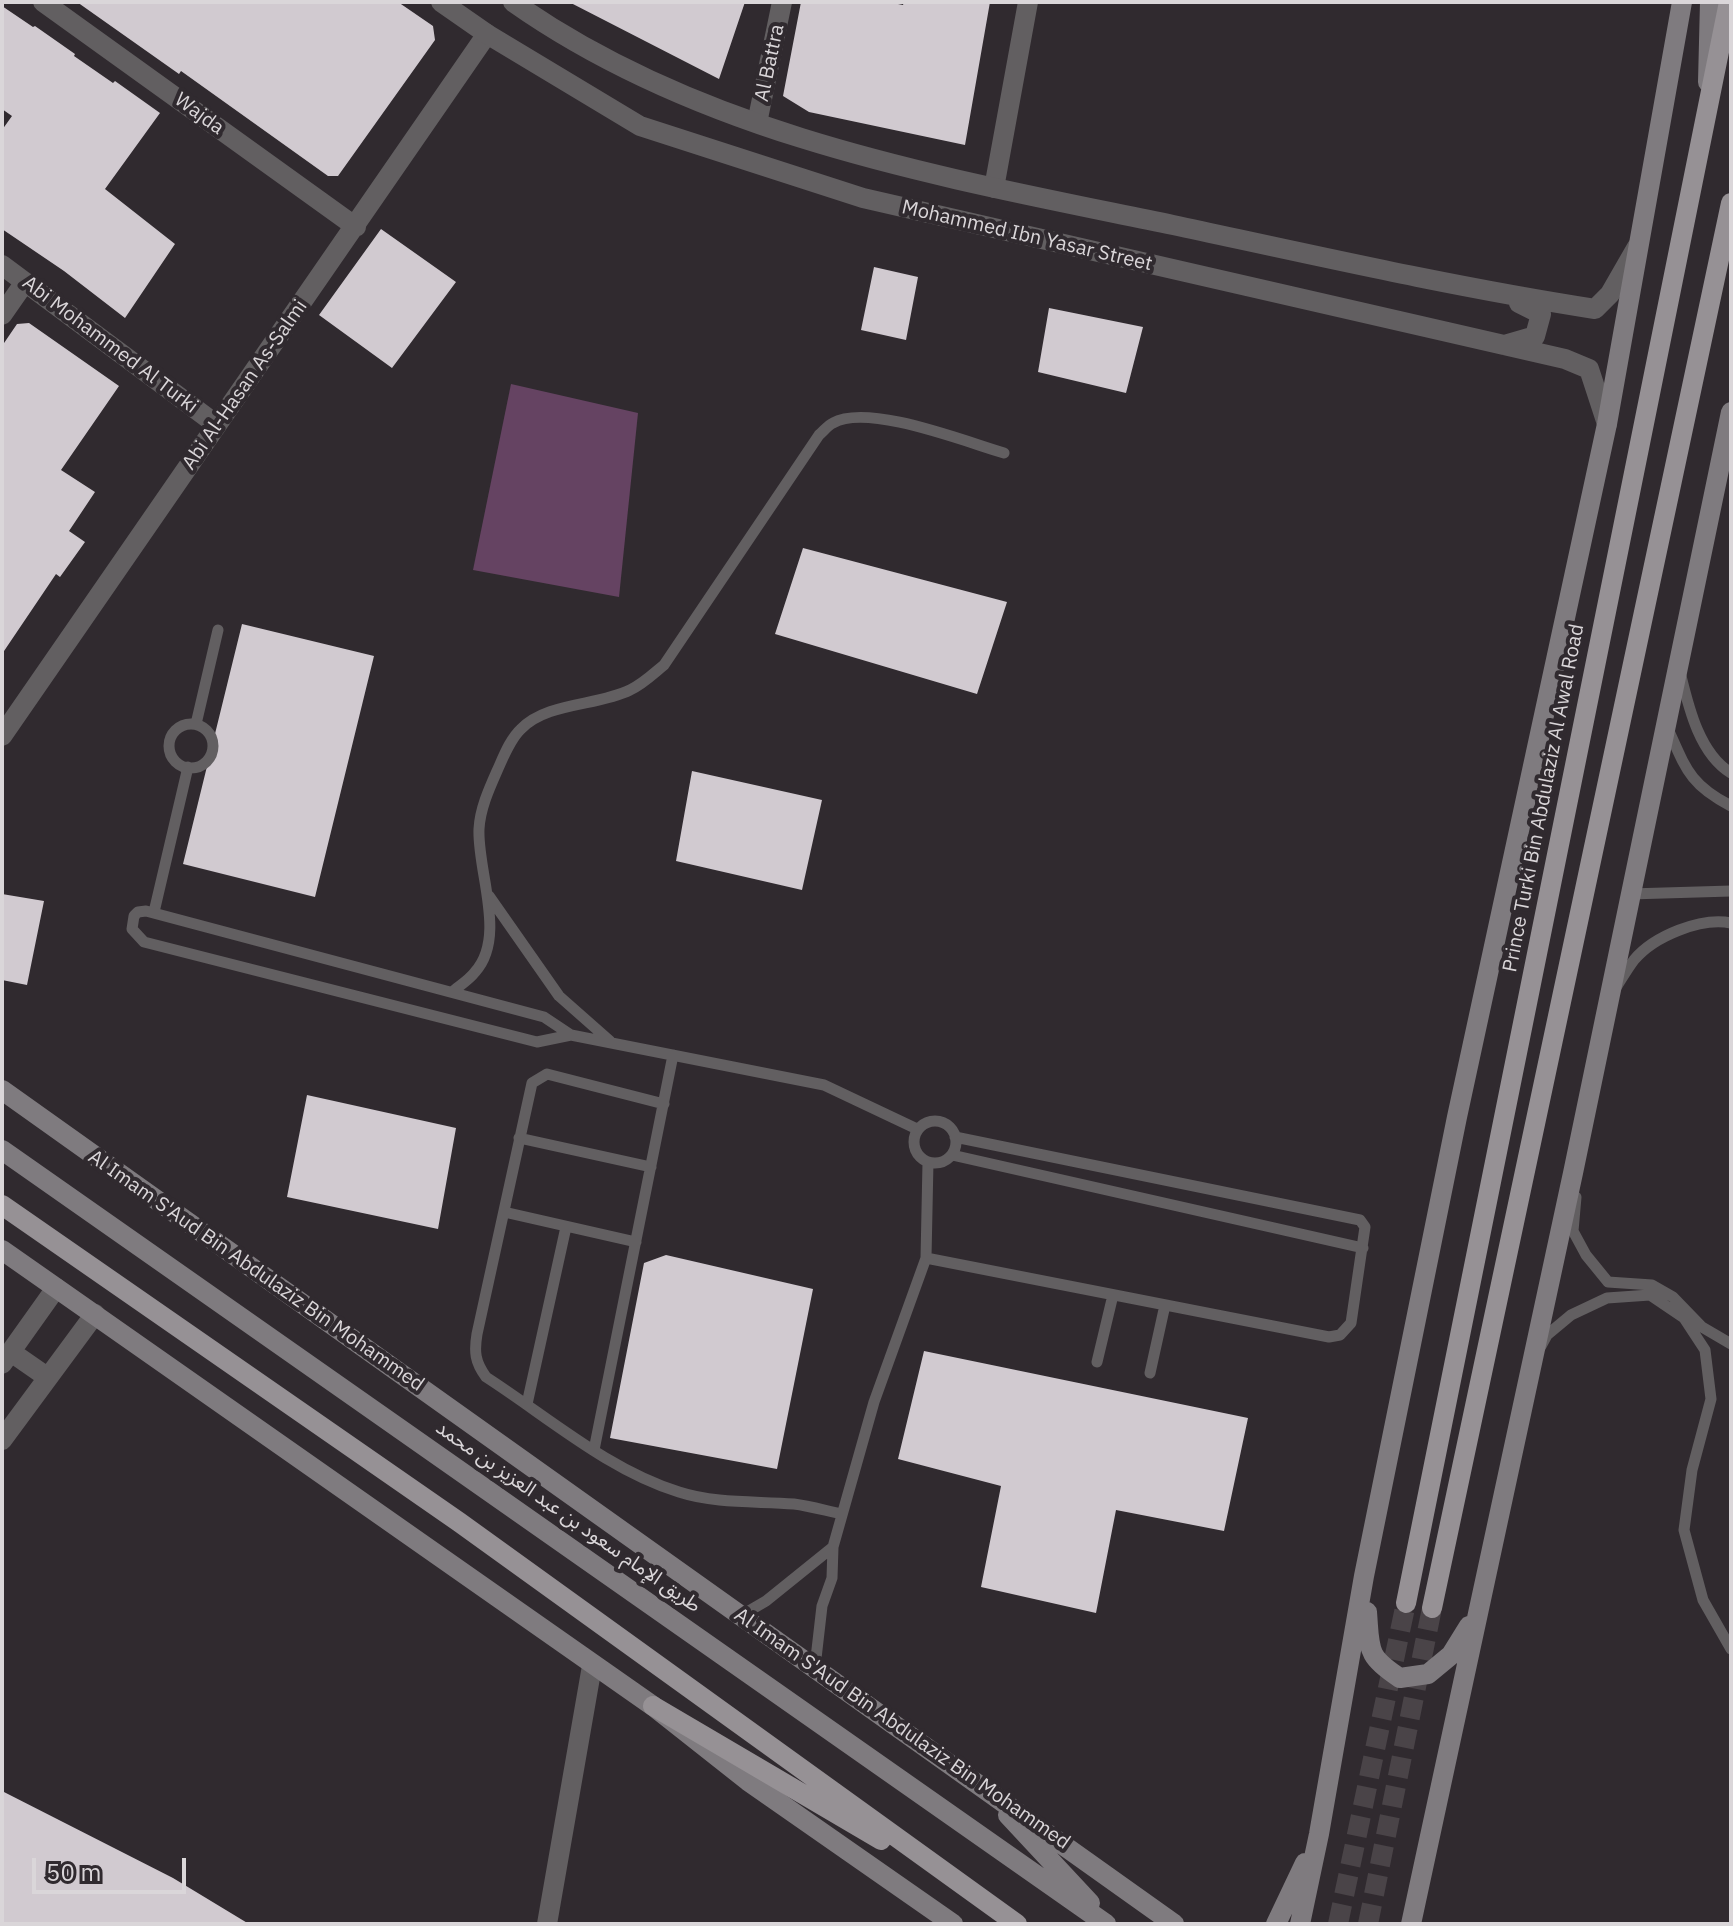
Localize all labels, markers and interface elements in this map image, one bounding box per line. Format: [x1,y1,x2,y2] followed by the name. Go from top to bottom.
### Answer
[750,22,790,104] street label: Al Battra
[169,88,229,140] street label: Wajda
[899,195,1155,277] street label: Mohammed Ibn Yasar Street
[18,271,202,419] street label: Abi Mohammed Al Turki
[177,296,313,474] street label: Abi Al-Hasan As-Salmi
[1498,622,1590,974] street label: Prince Turki Bin Abdulaziz Al Awal Road
[84,1145,428,1397] street label: Al Imam S'Aud Bin Abdulaziz Bin Mohammed
[431,1416,705,1618] street label: طريق الإمام سعود بن عبد العزيز بن محمد
[730,1603,1074,1855] street label: Al Imam S'Aud Bin Abdulaziz Bin Mohammed
[36,1842,190,1892] scale bar
[46,1856,101,1888] text: 50 m

